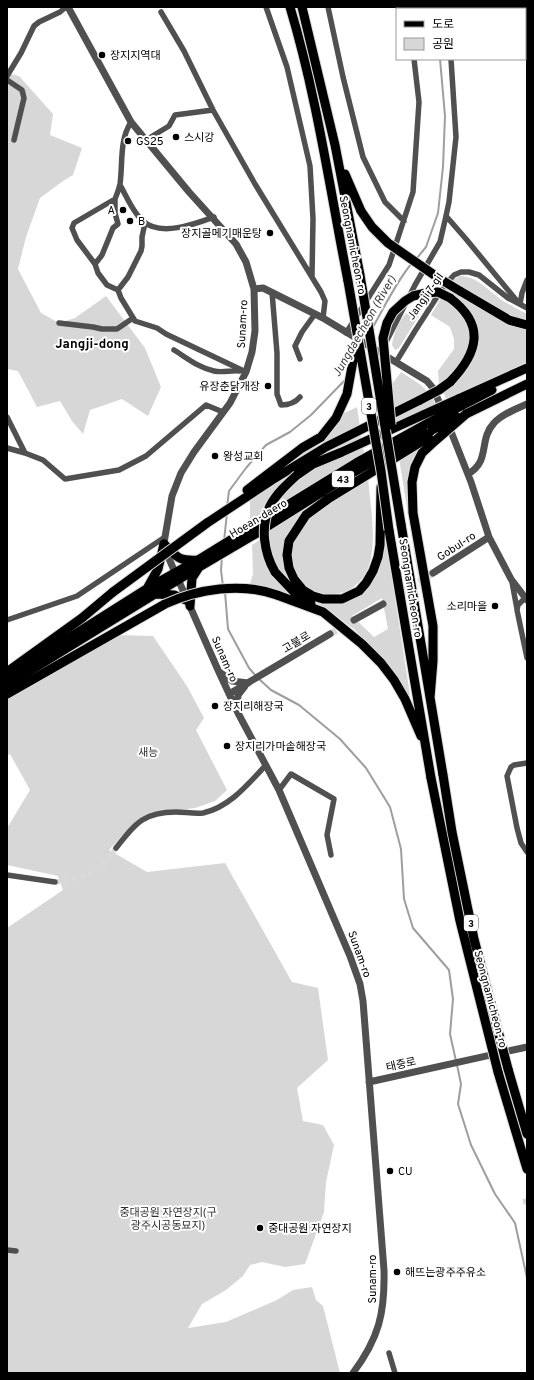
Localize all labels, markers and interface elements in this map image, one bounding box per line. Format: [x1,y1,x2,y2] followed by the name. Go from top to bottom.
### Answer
[396,8,526,60] legend
[432,17,454,33] text: 도로
[432,37,454,53] text: 공원
[110,49,161,63] place label: 장지지역대
[97,50,107,60] marker: 장지지역대
[184,131,214,145] place label: 스시강
[171,132,181,142] marker: 스시강
[136,135,164,149] place label: GS25
[123,136,133,146] marker: GS25
[336,195,368,296] street label: Seongnamicheon-ro
[108,204,115,218] place label: A
[118,205,128,215] marker: A
[138,215,145,229] place label: B
[125,216,135,226] marker: B
[181,227,262,241] place label: 장지골메기매운탕
[265,228,275,238] marker: 장지골메기매운탕
[405,270,447,323] street label: Jangji 7-gil
[329,273,400,380] water label: Jungdaecheon (River)
[235,299,251,349] street label: Sunam-ro
[55,337,129,353] district label: Jangji-dong
[199,380,260,394] place label: 유장춘닭개장
[263,381,273,391] marker: 유장춘닭개장
[362,398,376,414] road number: 3
[223,450,263,464] place label: 왕성교회
[210,451,220,461] marker: 왕성교회
[332,471,354,487] road number: 43
[227,496,290,542] street label: Hoean-daero
[435,529,479,565] street label: Gobul-ro
[395,538,425,639] street label: Seongnamicheon-ro
[447,600,487,614] place label: 소리마을
[490,601,500,611] marker: 소리마을
[280,629,313,657] street label: 고불로
[208,634,240,685] street label: Sunam-ro
[223,700,284,714] place label: 장지리해장국
[210,701,220,711] marker: 장지리해장국
[235,740,326,754] place label: 장지리가마솥해장국
[222,741,232,751] marker: 장지리가마솥해장국
[138,746,158,760] park label: 새능
[464,915,478,931] road number: 3
[344,929,374,980] street label: Sunam-ro
[470,949,510,1049] street label: Seongnamicheon-ro
[385,1055,418,1075] street label: 태중로
[398,1165,413,1179] place label: CU
[385,1166,395,1176] marker: CU
[119,1206,217,1233] park label: 중대공원 자연장지(구 광주시공동묘지)
[268,1222,352,1236] place label: 중대공원 자연장지
[255,1223,265,1233] marker: 중대공원 자연장지
[366,1255,380,1303] street label: Sunam-ro
[405,1266,486,1280] place label: 해뜨는광주주유소
[392,1267,402,1277] marker: 해뜨는광주주유소

